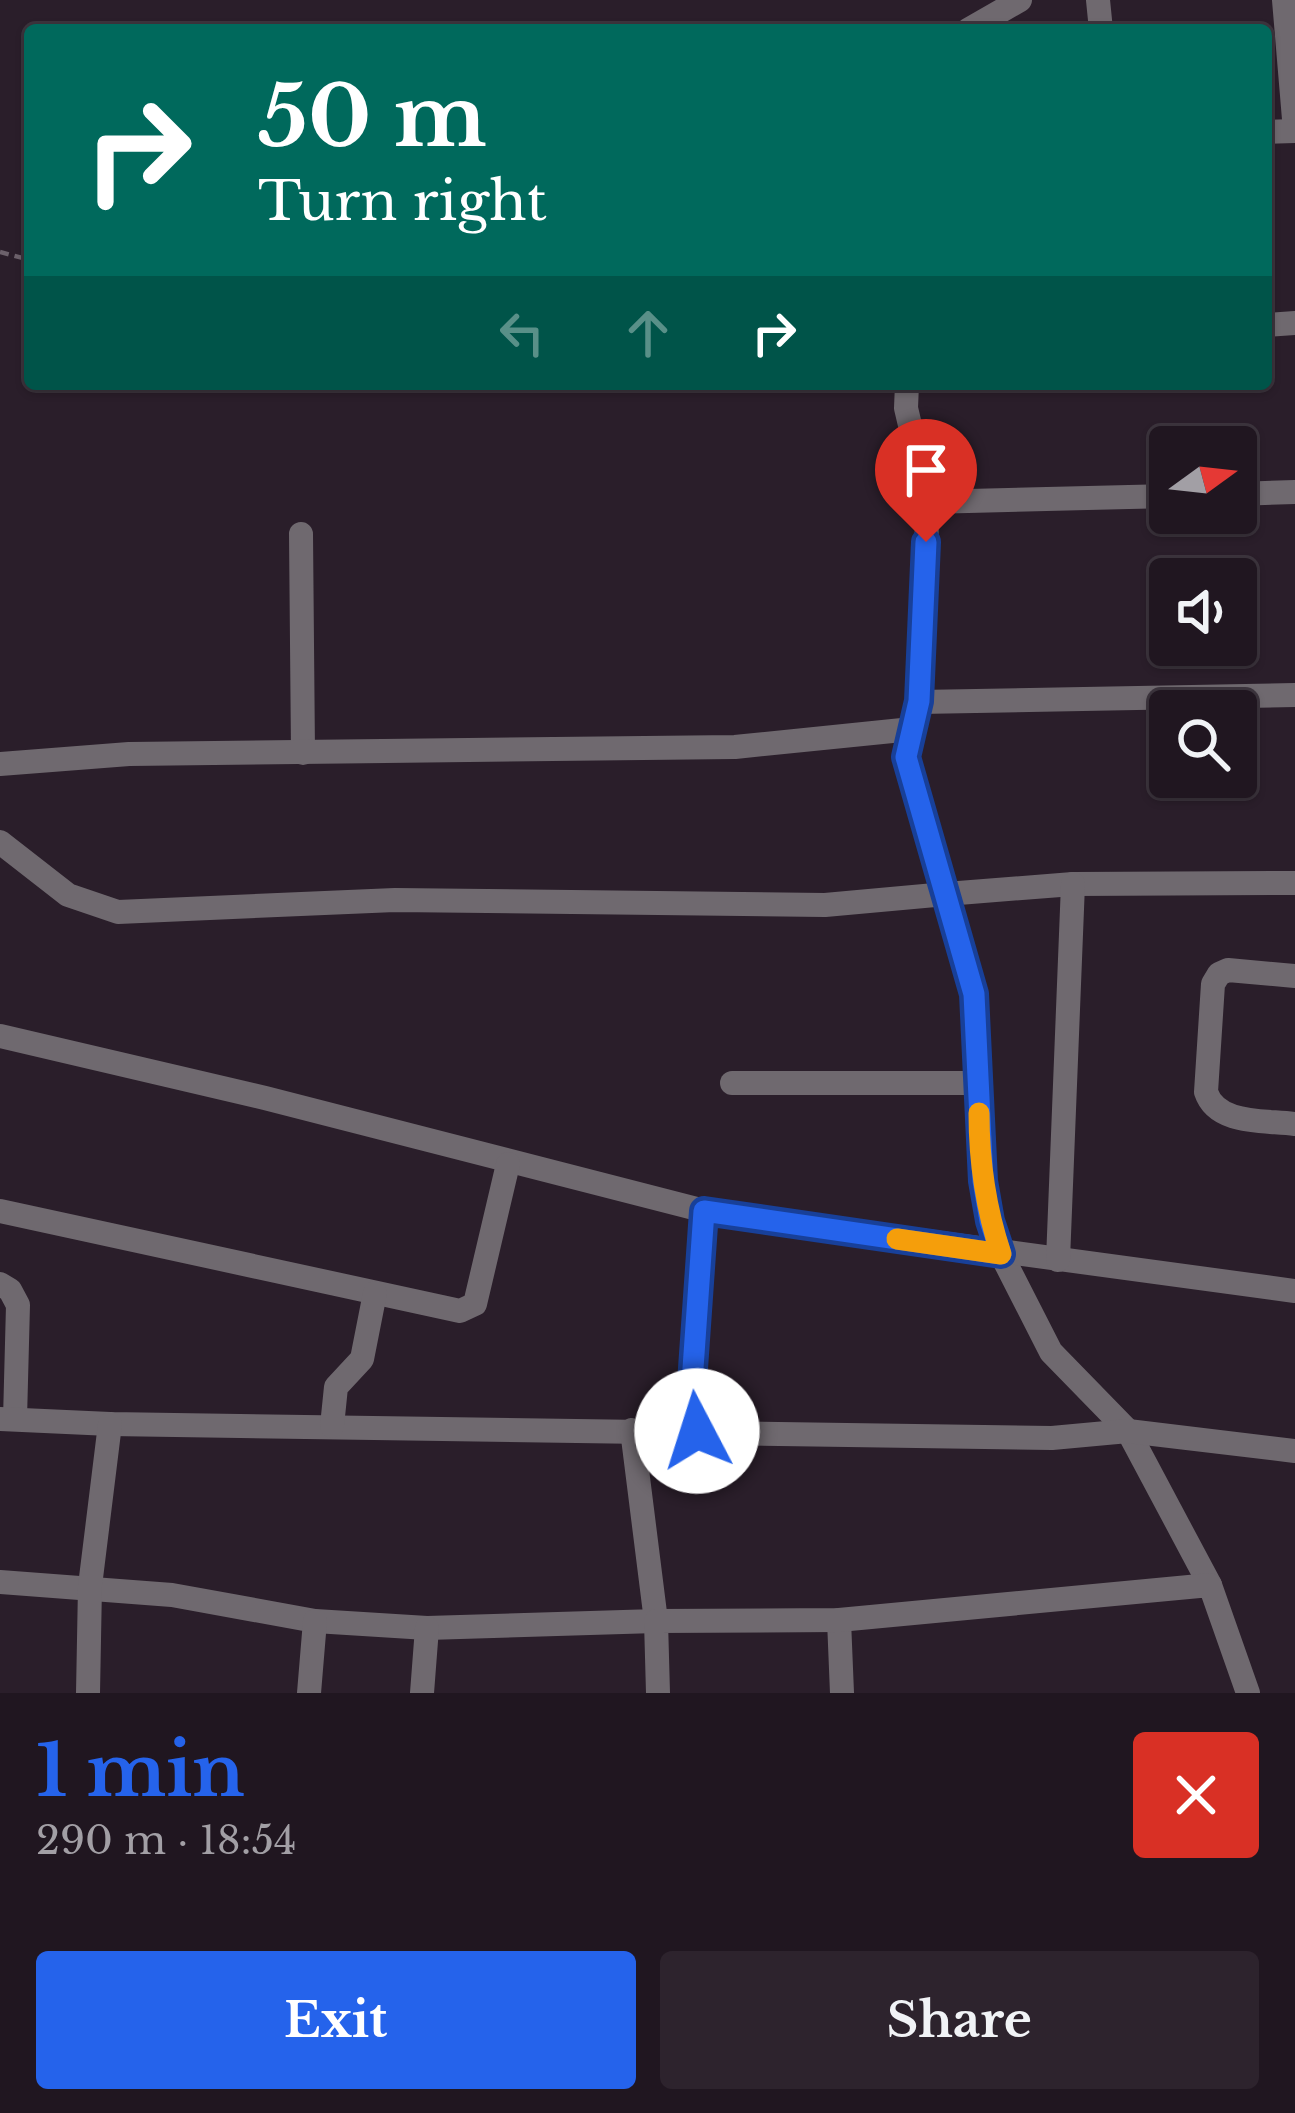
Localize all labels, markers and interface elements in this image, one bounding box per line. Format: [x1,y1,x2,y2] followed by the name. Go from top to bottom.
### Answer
[258,65,487,169] text: 50 m
[60,72,216,228] icon: right
[258,168,547,235] text: Turn right
[489,300,555,366] icon: left
[615,300,681,366] icon: ahead
[741,300,807,366] icon: right
[875,419,977,542] pin
[1149,426,1257,534] north arrow
[1149,426,1257,798] map controls
[893,437,959,503] icon: arrive
[1149,558,1257,666] button: sound
[1149,690,1257,798] button: search
[634,1368,760,1494] position arrow
[36,1726,245,1815] text: 1 min
[1133,1732,1259,1858] button: close
[36,1816,297,1865] text: 290 m · 18:54
[36,1951,636,2089] button: Exit
[660,1951,1259,2089] button: Share

